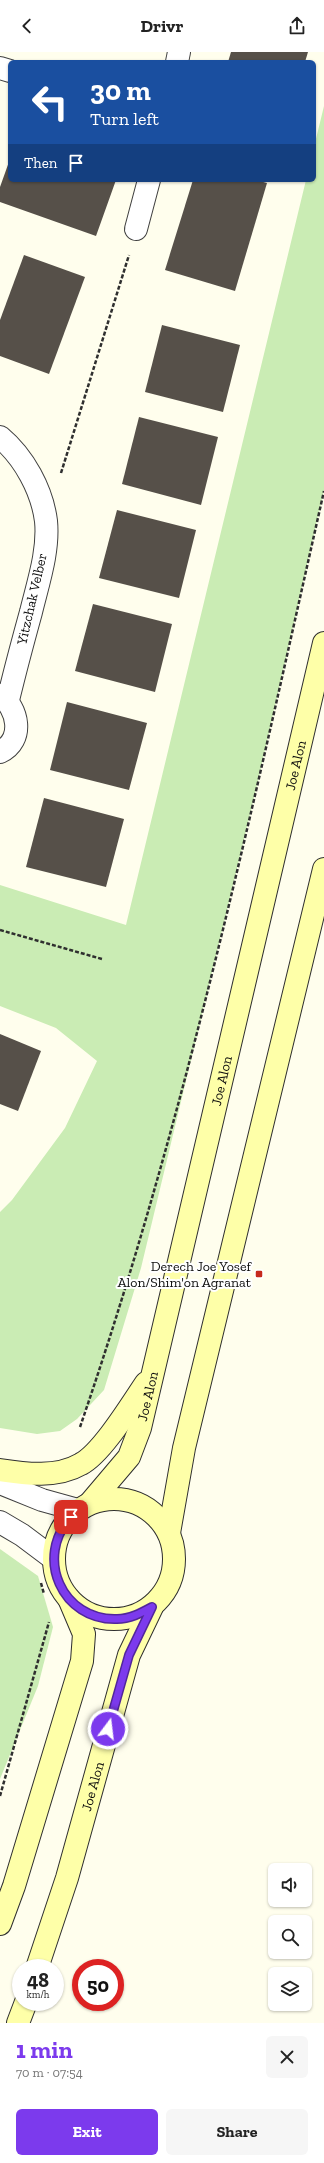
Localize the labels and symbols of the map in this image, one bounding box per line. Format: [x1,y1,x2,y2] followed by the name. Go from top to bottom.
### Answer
[13,552,51,647] street label: Yitzchak Velber
[281,739,309,792] street label: Joe Alon
[207,1054,235,1107] street label: Joe Alon
[118,1258,253,1291] place label: Derech Joe Yosef Alon/Shim'on Agranat
[254,1269,264,1279] marker: Derech Joe Yosef Alon/Shim'on Agranat
[133,1370,162,1423] street label: Joe Alon
[54,1500,88,1534] pin
[87,1708,129,1750] position arrow
[78,1760,107,1813] street label: Joe Alon
[72,1959,124,2011] speed limit sign: 50

